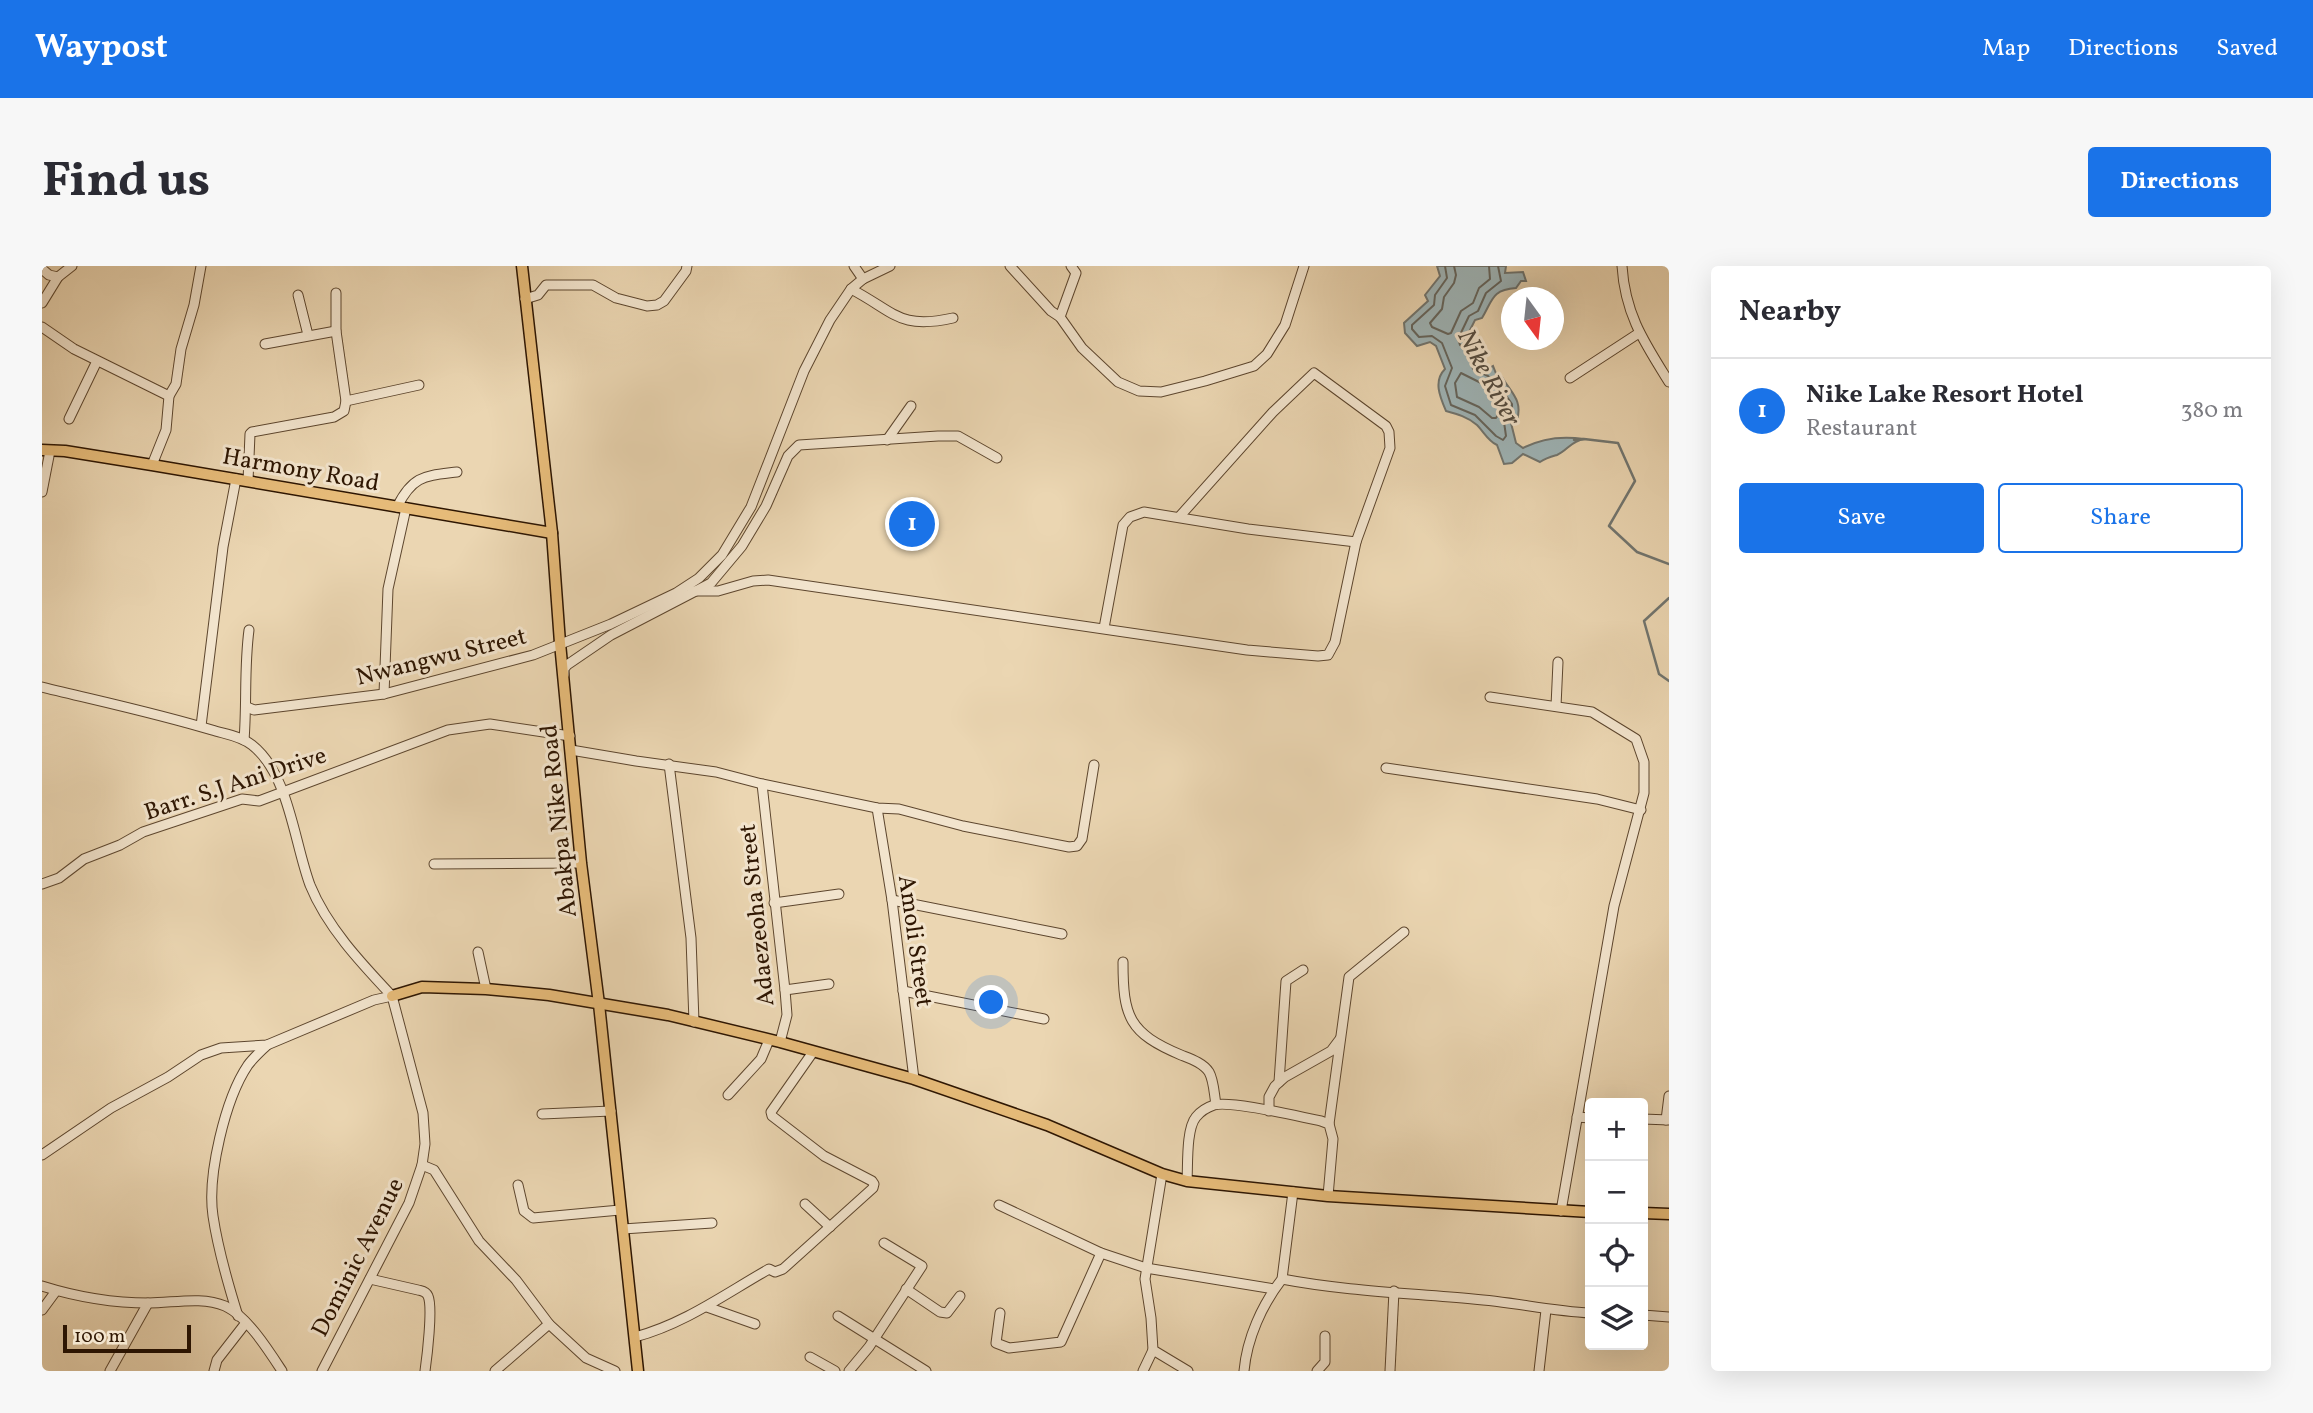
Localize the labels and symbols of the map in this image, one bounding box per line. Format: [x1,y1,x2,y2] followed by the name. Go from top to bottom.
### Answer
[1501,287,1564,350] north arrow
[1448,323,1529,433] water label: Nike River
[220,440,382,501] street label: Harmony Road
[889,498,935,550] pin: 1
[353,620,530,696] street label: Nwangwu Street
[533,723,587,919] street label: Abakpa Nike Road
[140,739,331,830] street label: Barr. S.J Ani Drive
[732,822,784,1008] street label: Adaezeoha Street
[888,873,940,1009] street label: Amoli Street
[974,985,1008,1019] your location
[304,1173,414,1343] street label: Dominic Avenue
[63,1322,191,1354] scale bar

